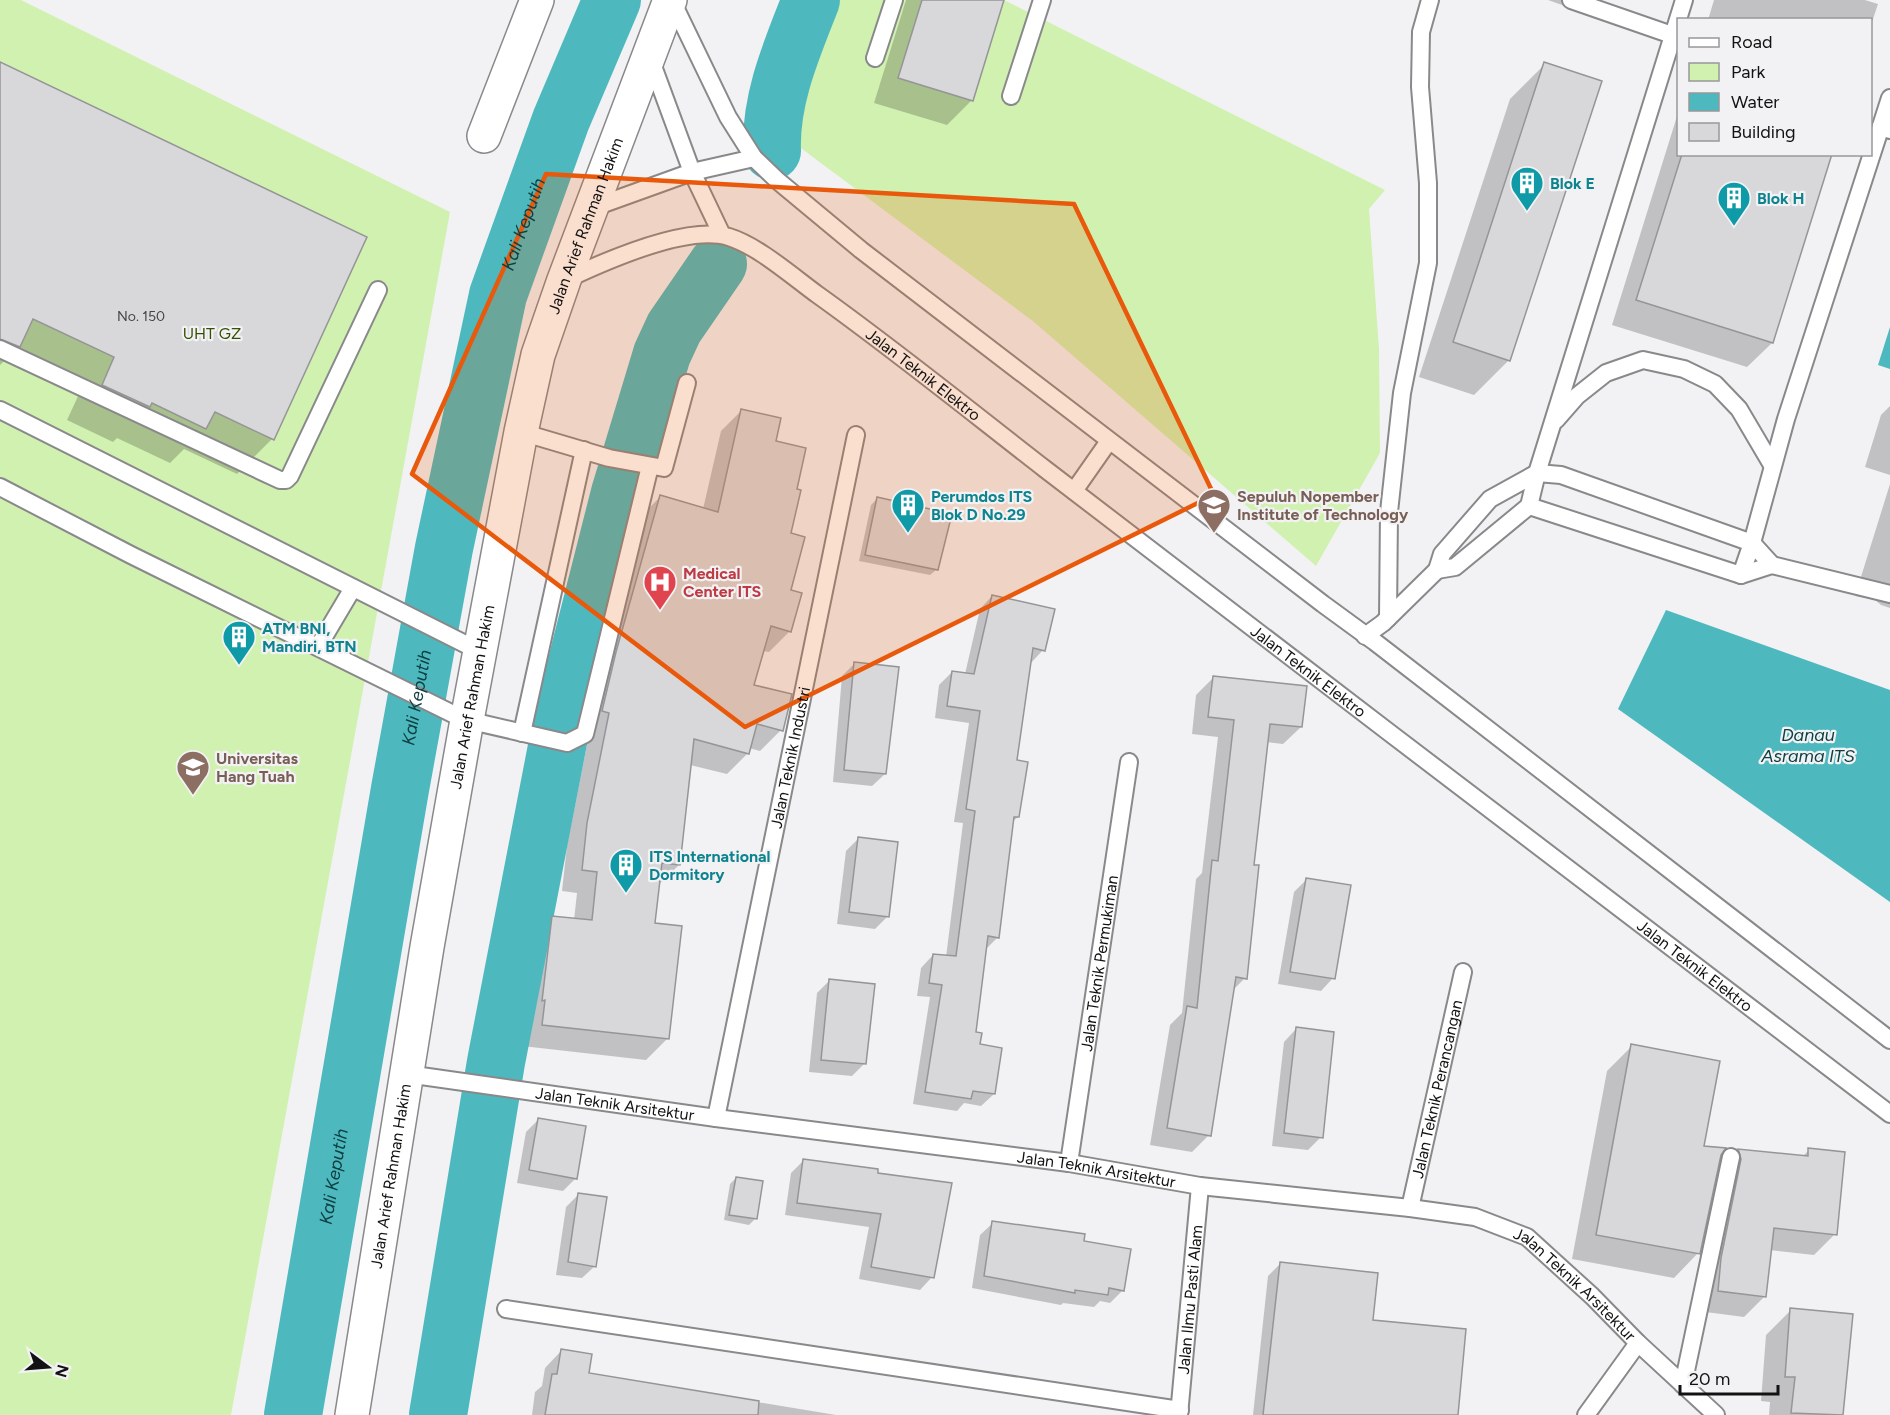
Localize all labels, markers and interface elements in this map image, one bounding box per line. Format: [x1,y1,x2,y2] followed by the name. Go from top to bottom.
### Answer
[1677,18,1872,156] legend
[1731,31,1772,53] text: Road
[1731,61,1766,83] text: Park
[1731,91,1779,113] text: Water
[1731,121,1796,143] text: Building
[544,135,627,316] street label: Jalan Arief Rahman Hakim
[1509,165,1545,212] building icon: Blok E
[1550,174,1595,193] place label: Blok E
[497,175,550,273] water label: Kali Keputih
[1716,180,1752,227] building icon: Blok H
[1757,189,1804,208] place label: Blok H
[117,308,165,325] house number: No. 150
[183,324,241,343] park label: UHT GZ
[862,324,984,425] street label: Jalan Teknik Elektro
[890,487,926,534] building icon: Perumdos ITS Blok D No.29
[931,487,1033,524] place label: Perumdos ITS Blok D No.29
[1196,487,1232,534] school or university icon: Sepuluh Nopember Institute of Technology
[1237,487,1409,524] place label: Sepuluh Nopember Institute of Technology
[642,564,678,611] hospital icon: Medical Center ITS
[683,564,762,601] place label: Medical Center ITS
[446,603,498,791] street label: Jalan Arief Rahman Hakim
[221,619,257,666] building icon: ATM BNI, Mandiri, BTN
[262,619,357,656] place label: ATM BNI, Mandiri, BTN
[1247,621,1370,721] street label: Jalan Teknik Elektro
[397,648,436,747] water label: Kali Keputih
[767,685,814,830] street label: Jalan Teknik Industri
[1760,724,1856,767] water label: Danau Asrama ITS
[175,749,211,796] school or university icon: Universitas Hang Tuah
[216,749,299,786] place label: Universitas Hang Tuah
[608,847,644,894] building icon: ITS International Dormitory
[649,847,771,884] place label: ITS International Dormitory
[1077,874,1122,1053] street label: Jalan Teknik Permukiman
[1633,916,1756,1016] street label: Jalan Teknik Elektro
[1408,998,1466,1180] street label: Jalan Teknik Perancangan
[367,1082,415,1270] street label: Jalan Arief Rahman Hakim
[534,1083,696,1125] street label: Jalan Teknik Arsitektur
[315,1127,353,1226] water label: Kali Keputih
[1016,1147,1178,1192] street label: Jalan Teknik Arsitektur
[1174,1224,1206,1375] street label: Jalan Ilmu Pasti Alam
[1511,1224,1640,1345] street label: Jalan Teknik Arsitektur
[18,1337,78,1397] north arrow
[1680,1358,1778,1396] scale bar
[51,1362,73,1380] text: N
[1689,1368,1730,1390] text: 20 m

